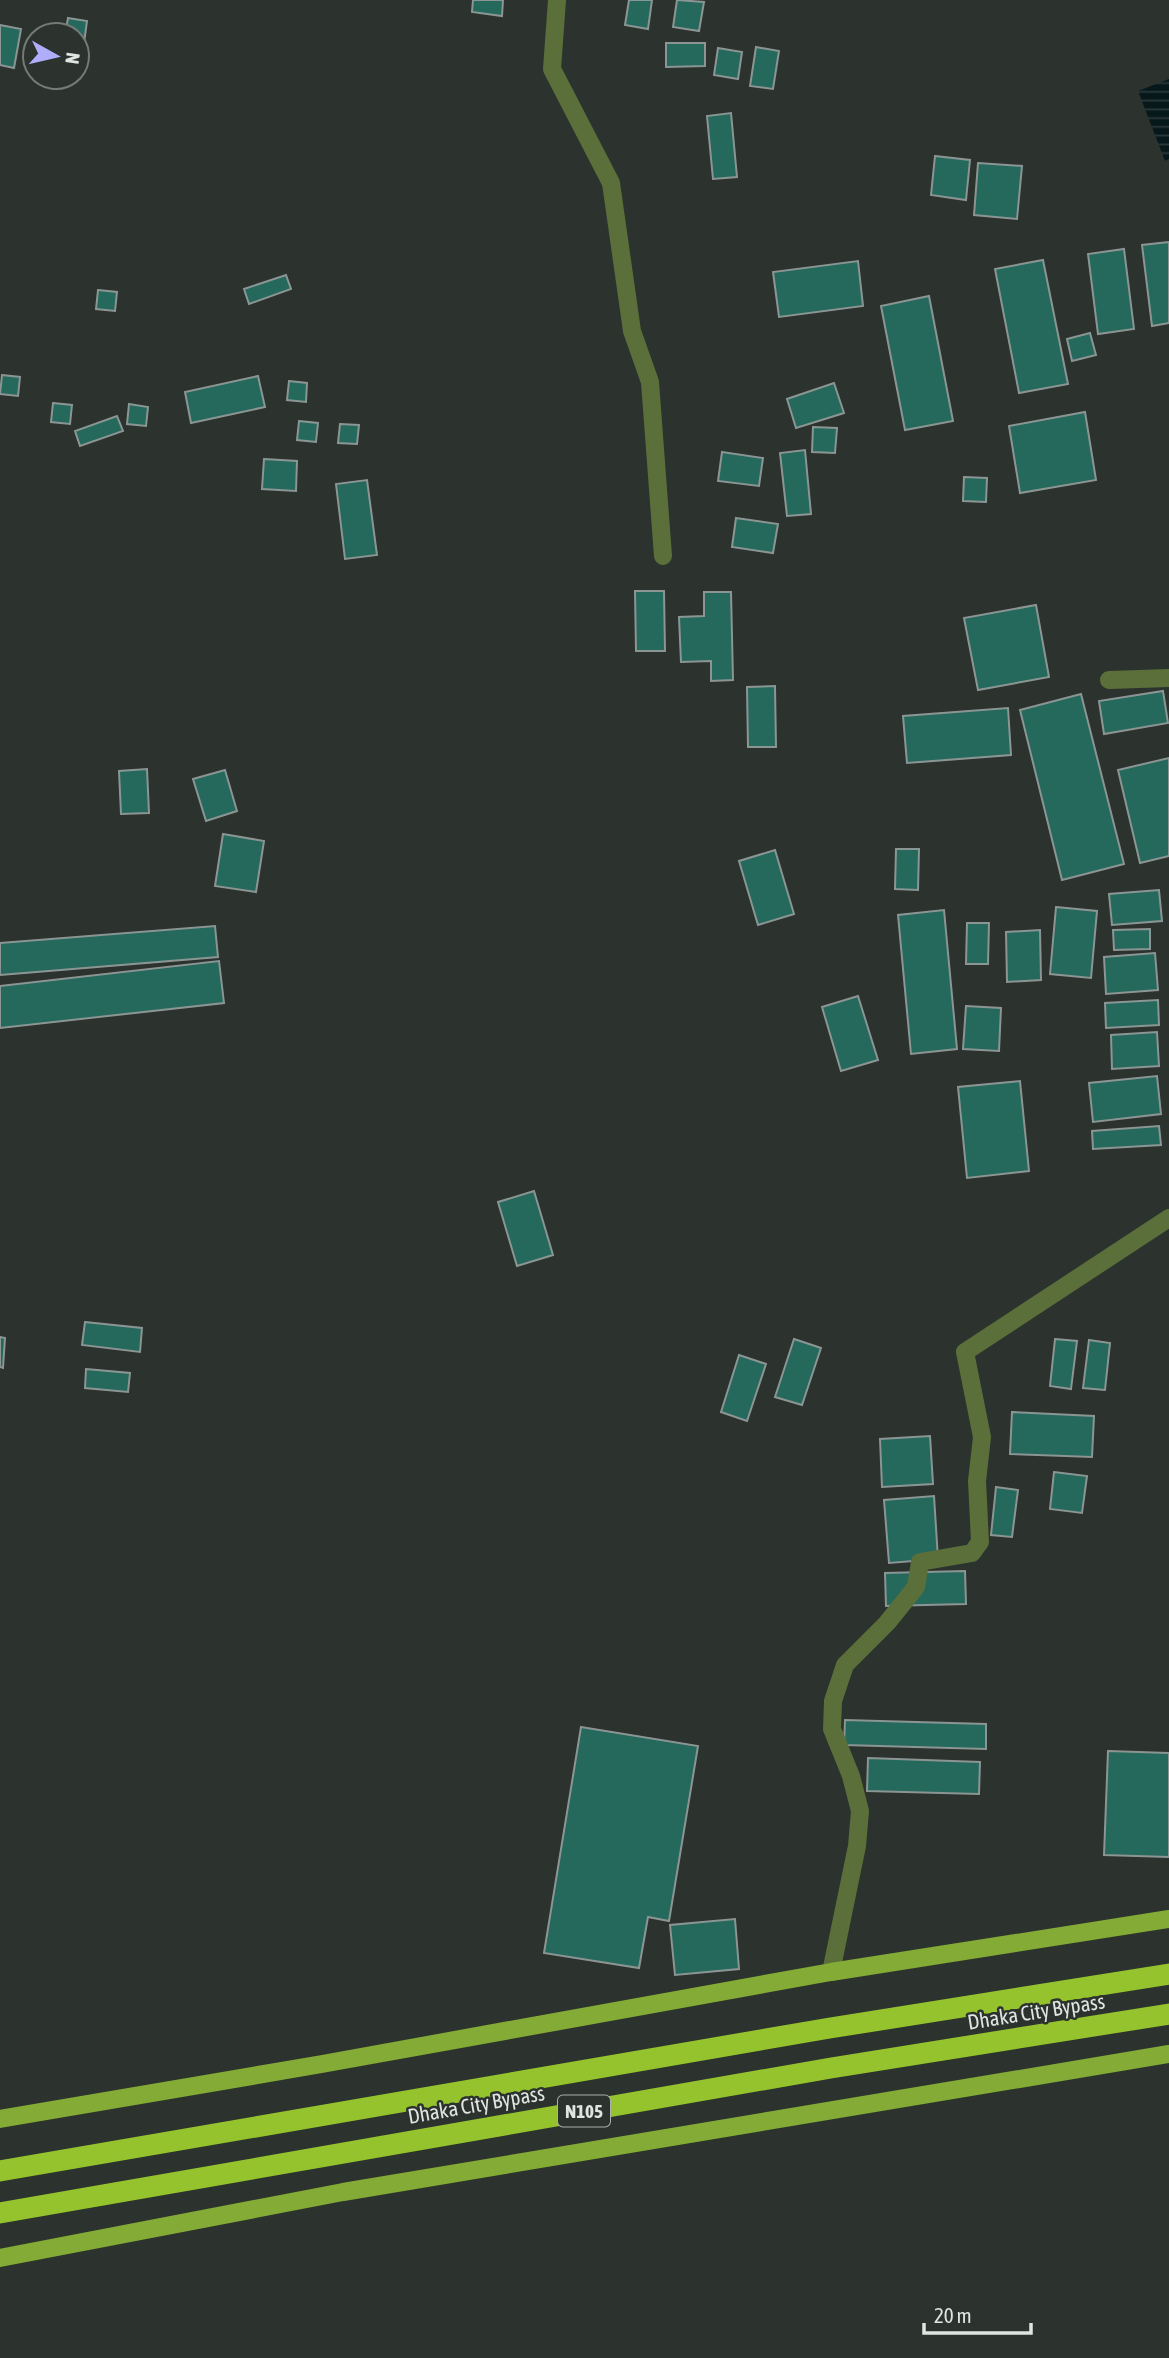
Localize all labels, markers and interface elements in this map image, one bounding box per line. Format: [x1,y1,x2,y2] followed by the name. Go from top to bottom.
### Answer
[21,21,91,91] north arrow
[61,51,85,65] text: N
[966,1988,1106,2034] street label: Dhaka City Bypass
[406,2080,546,2128] street label: Dhaka City Bypass
[558,2096,610,2126] road number: N105
[924,2292,1031,2336] scale bar
[934,2303,972,2327] text: 20 m

